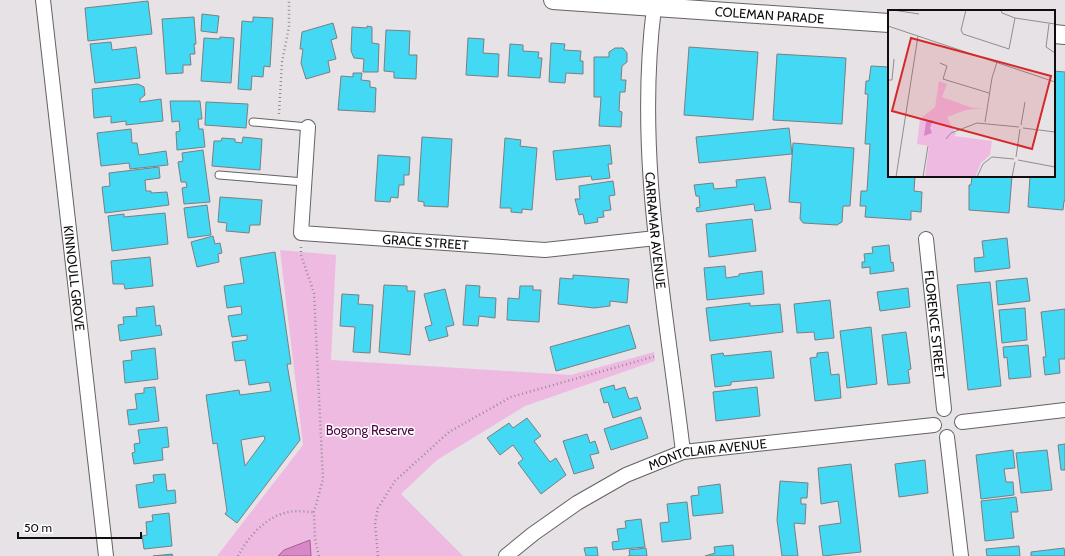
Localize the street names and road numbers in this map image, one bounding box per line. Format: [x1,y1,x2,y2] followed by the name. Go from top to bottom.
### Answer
[714,3,825,27] street label: COLEMAN PARADE
[642,172,670,290] street label: CARRAMAR AVENUE
[61,225,88,332] street label: KINNOULL GROVE
[382,231,469,253] street label: GRACE STREET
[921,269,949,380] street label: FLORENCE STREET
[646,435,767,473] street label: MONTCLAIR AVENUE

